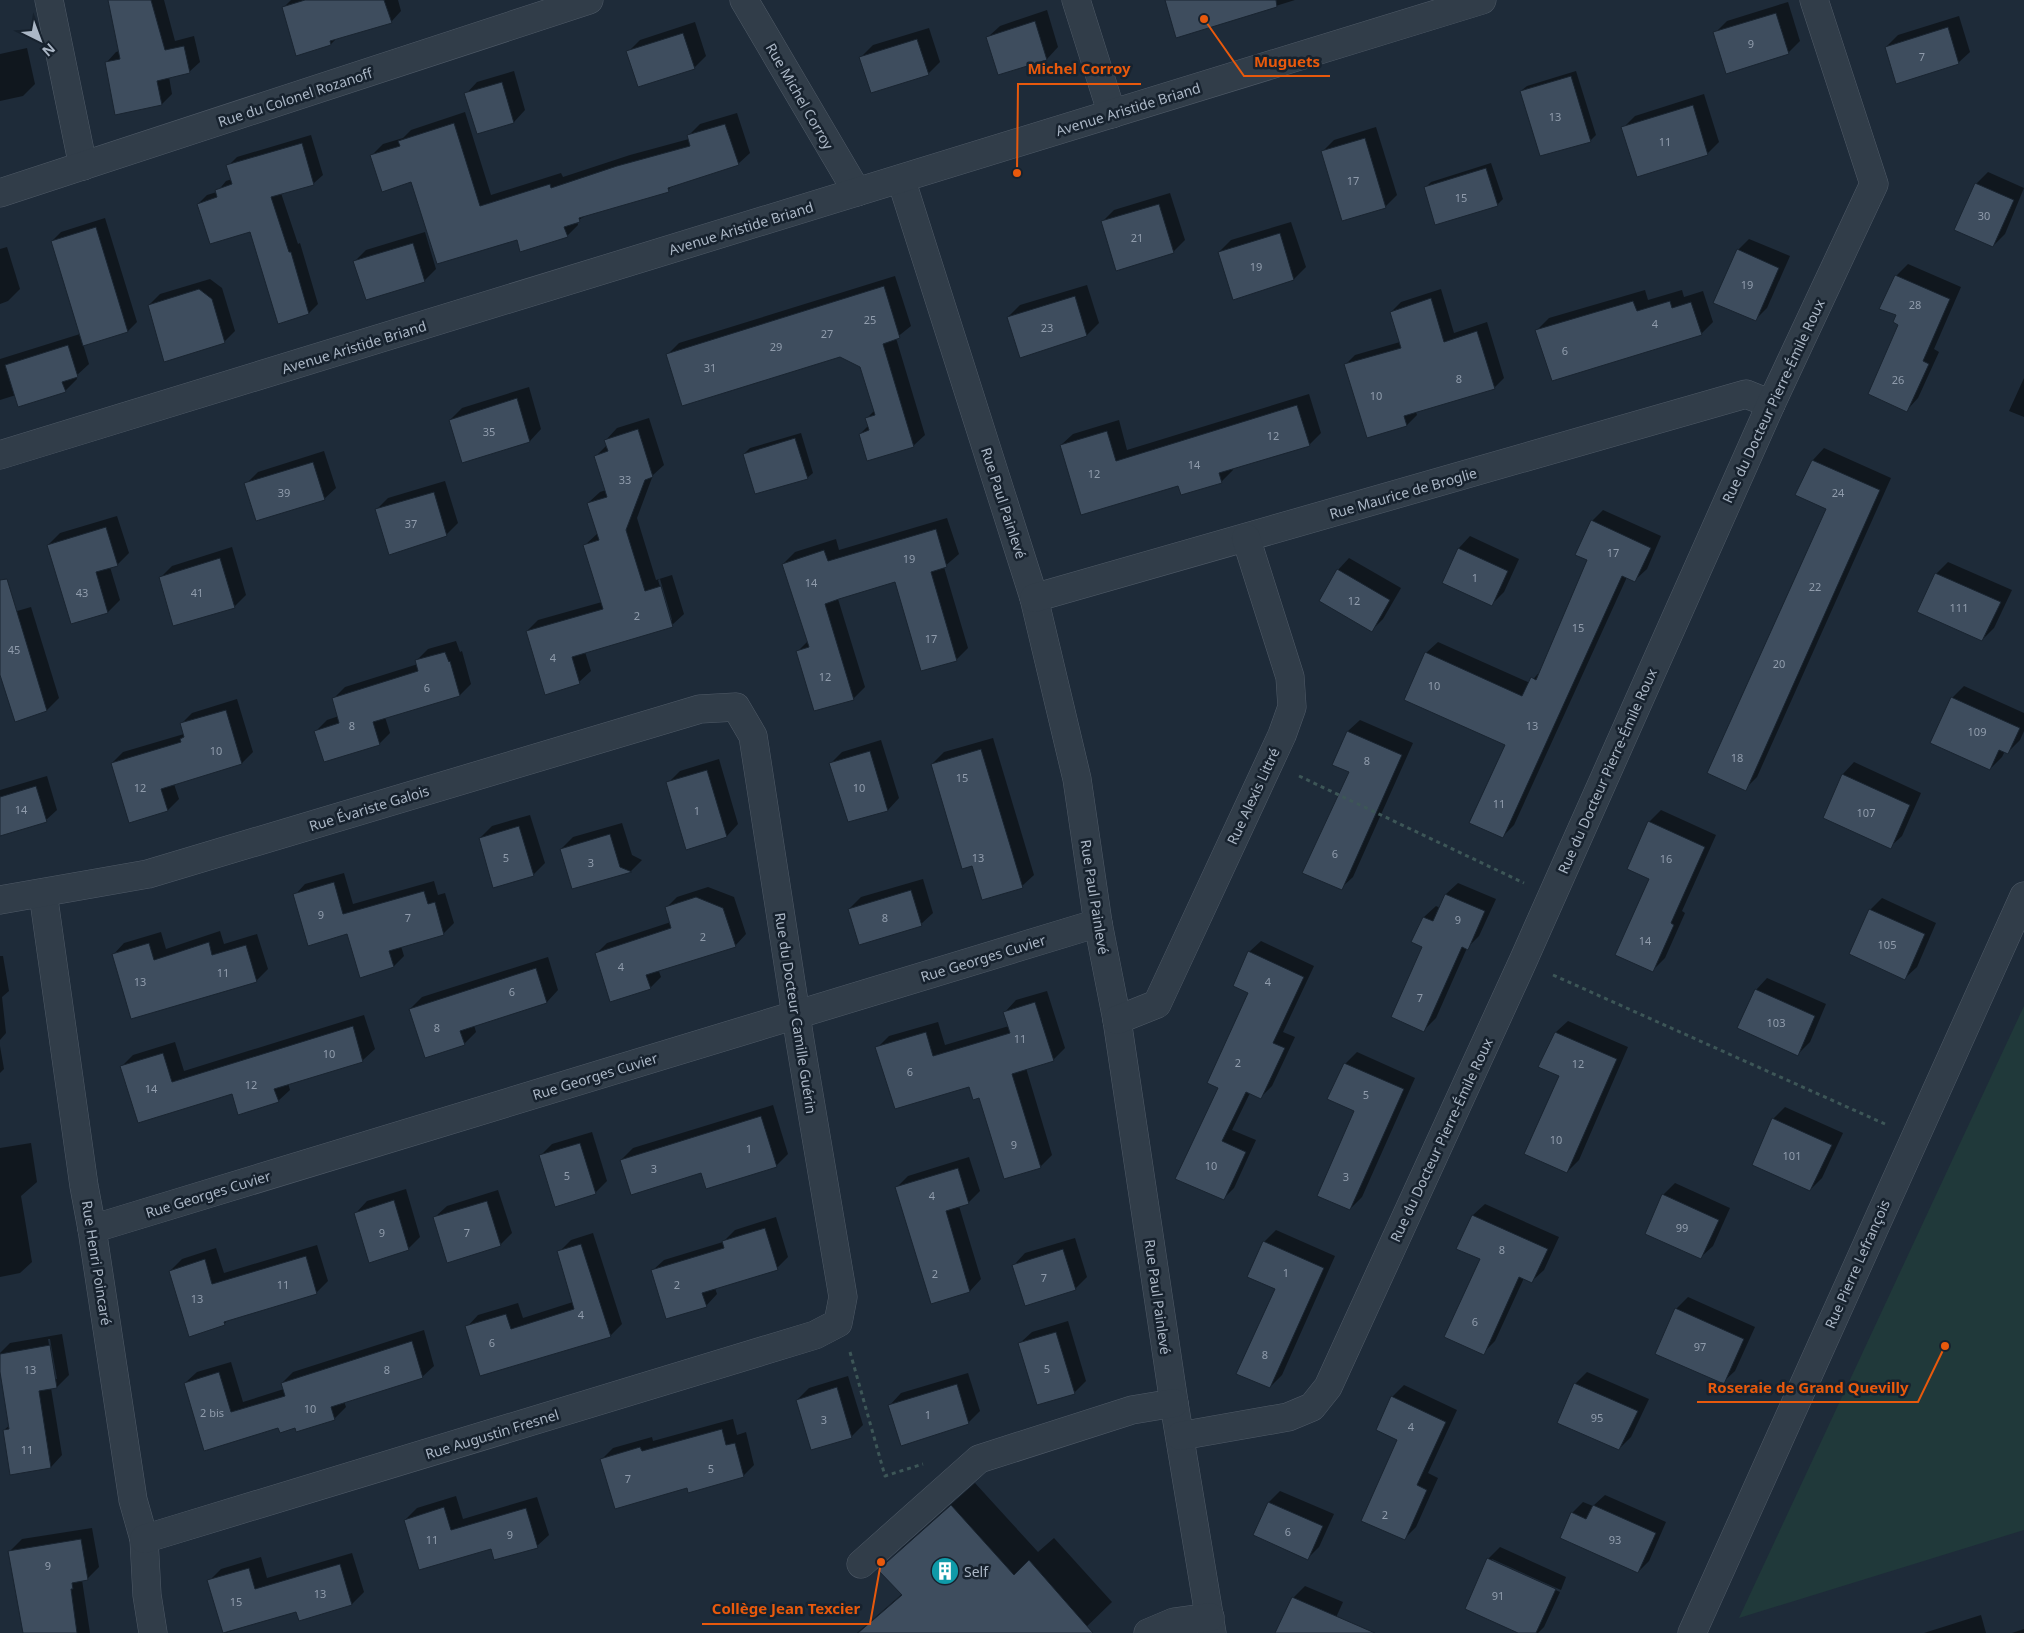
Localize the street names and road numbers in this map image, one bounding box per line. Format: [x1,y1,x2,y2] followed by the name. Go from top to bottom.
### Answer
[762,39,839,153] street label: Rue Michel Corroy
[215,63,376,131] street label: Rue du Colonel Rozanoff
[1053,78,1203,140] street label: Avenue Aristide Briand
[666,197,816,259] street label: Avenue Aristide Briand
[1717,296,1829,506] street label: Rue du Docteur Pierre-Émile Roux
[279,316,429,378] street label: Avenue Aristide Briand
[977,445,1031,561] street label: Rue Paul Painlevé
[1327,463,1479,523] street label: Rue Maurice de Broglie
[1553,665,1661,877] street label: Rue du Docteur Pierre-Émile Roux
[1222,744,1284,848] street label: Rue Alexis Littré
[307,781,432,835] street label: Rue Évariste Galois
[1077,838,1113,956] street label: Rue Paul Painlevé
[771,911,821,1115] street label: Rue du Docteur Camille Guérin
[918,930,1048,986] street label: Rue Georges Cuvier
[1385,1035,1497,1245] street label: Rue du Docteur Pierre-Émile Roux
[530,1048,660,1104] street label: Rue Georges Cuvier
[143,1166,273,1222] street label: Rue Georges Cuvier
[1820,1196,1894,1331] street label: Rue Pierre Lefrançois
[78,1199,116,1327] street label: Rue Henri Poincaré
[1141,1238,1175,1356] street label: Rue Paul Painlevé
[423,1405,561,1463] street label: Rue Augustin Fresnel

